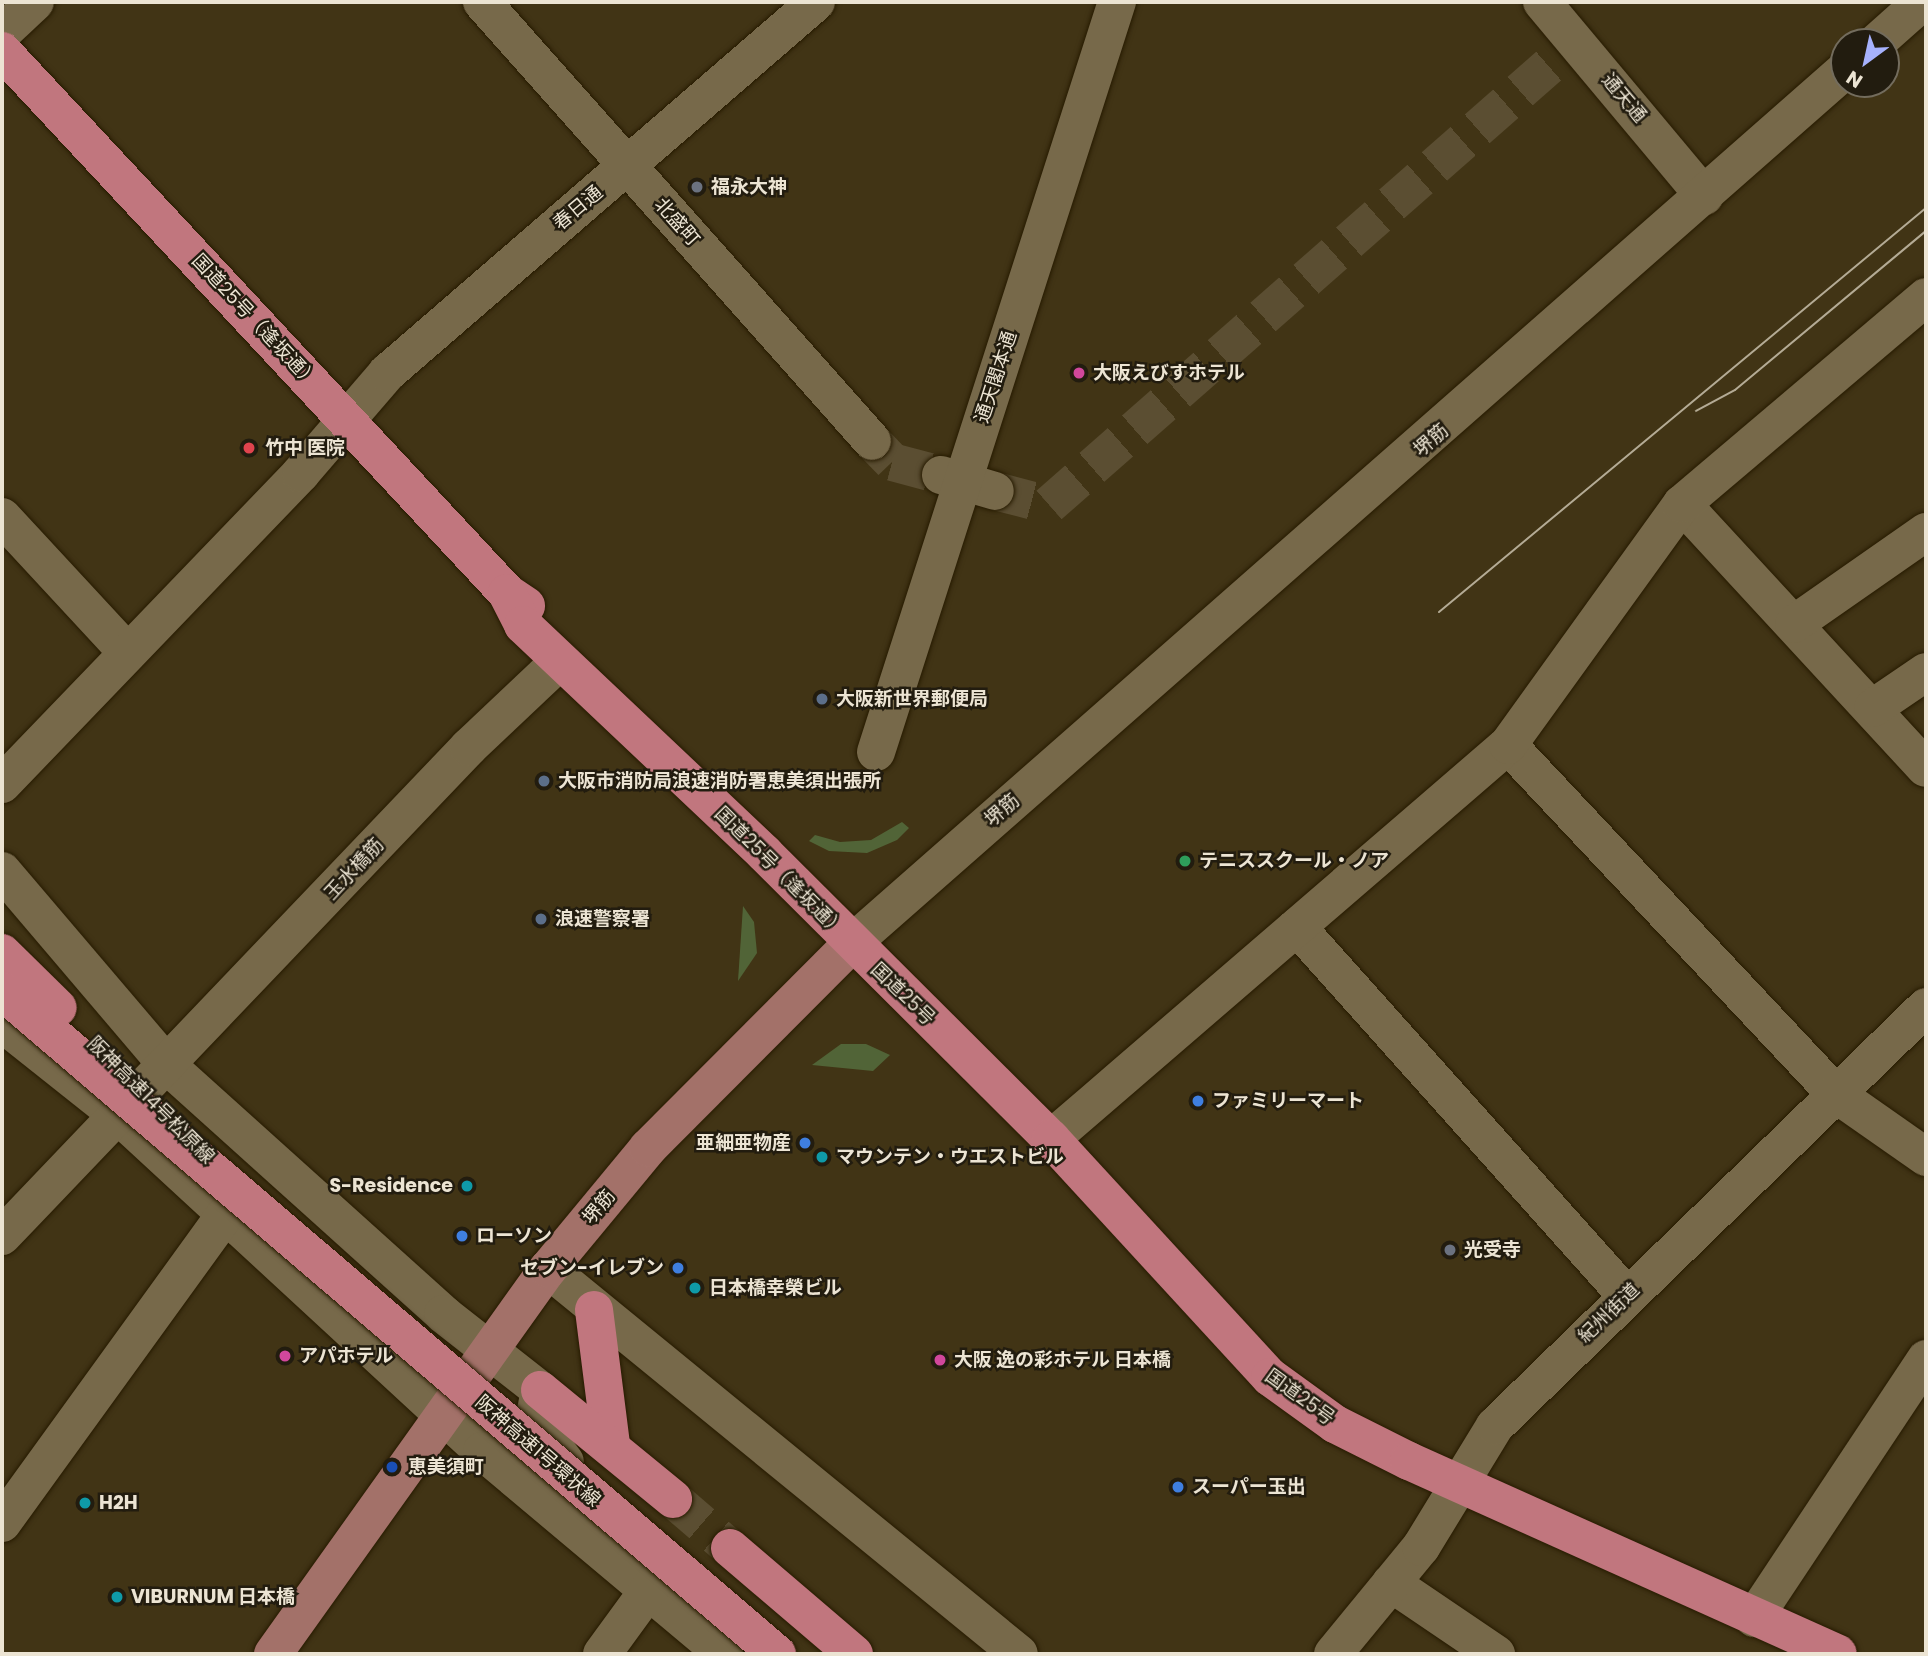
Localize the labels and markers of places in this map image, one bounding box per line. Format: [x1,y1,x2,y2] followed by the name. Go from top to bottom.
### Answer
[711,176,787,198] place label: 福永大神
[689,179,705,195] marker: 福永大神
[1093,362,1245,384] place label: 大阪えびすホテル
[1071,365,1087,381] marker: 大阪えびすホテル
[265,437,345,459] place label: 竹中 医院
[239,438,259,458] marker: 竹中 医院
[836,688,988,710] place label: 大阪新世界郵便局
[814,691,830,707] marker: 大阪新世界郵便局
[558,770,881,792] place label: 大阪市消防局浪速消防署恵美須出張所
[536,773,552,789] marker: 大阪市消防局浪速消防署恵美須出張所
[1199,850,1389,872] place label: テニススクール・ノア
[1177,853,1193,869] marker: テニススクール・ノア
[555,908,650,930] place label: 浪速警察署
[533,911,549,927] marker: 浪速警察署
[1212,1090,1364,1112] place label: ファミリーマート
[1190,1093,1206,1109] marker: ファミリーマート
[696,1132,791,1154] place label: 亜細亜物産
[797,1135,813,1151] marker: 亜細亜物産
[836,1146,1064,1168] place label: マウンテン・ウエストビル
[814,1149,830,1165] marker: マウンテン・ウエストビル
[329,1175,453,1197] place label: S-Residence
[459,1178,475,1194] marker: S-Residence
[476,1225,552,1247] place label: ローソン
[454,1228,470,1244] marker: ローソン
[1464,1239,1521,1261] place label: 光受寺
[1442,1242,1458,1258] marker: 光受寺
[520,1257,664,1279] place label: セブン-イレブン
[670,1260,686,1276] marker: セブン-イレブン
[709,1277,842,1299] place label: 日本橋幸榮ビル
[687,1280,703,1296] marker: 日本橋幸榮ビル
[299,1345,394,1367] place label: アパホテル
[277,1348,293,1364] marker: アパホテル
[954,1349,1171,1371] place label: 大阪 逸の彩ホテル 日本橋
[932,1352,948,1368] marker: 大阪 逸の彩ホテル 日本橋
[408,1456,484,1478] place label: 恵美須町
[382,1457,402,1477] marker: 恵美須町
[1192,1476,1306,1498] place label: スーパー玉出
[1170,1479,1186,1495] marker: スーパー玉出
[99,1492,138,1514] place label: H2H
[77,1495,93,1511] marker: H2H
[131,1586,295,1608] place label: VIBURNUM 日本橋
[109,1589,125,1605] marker: VIBURNUM 日本橋

